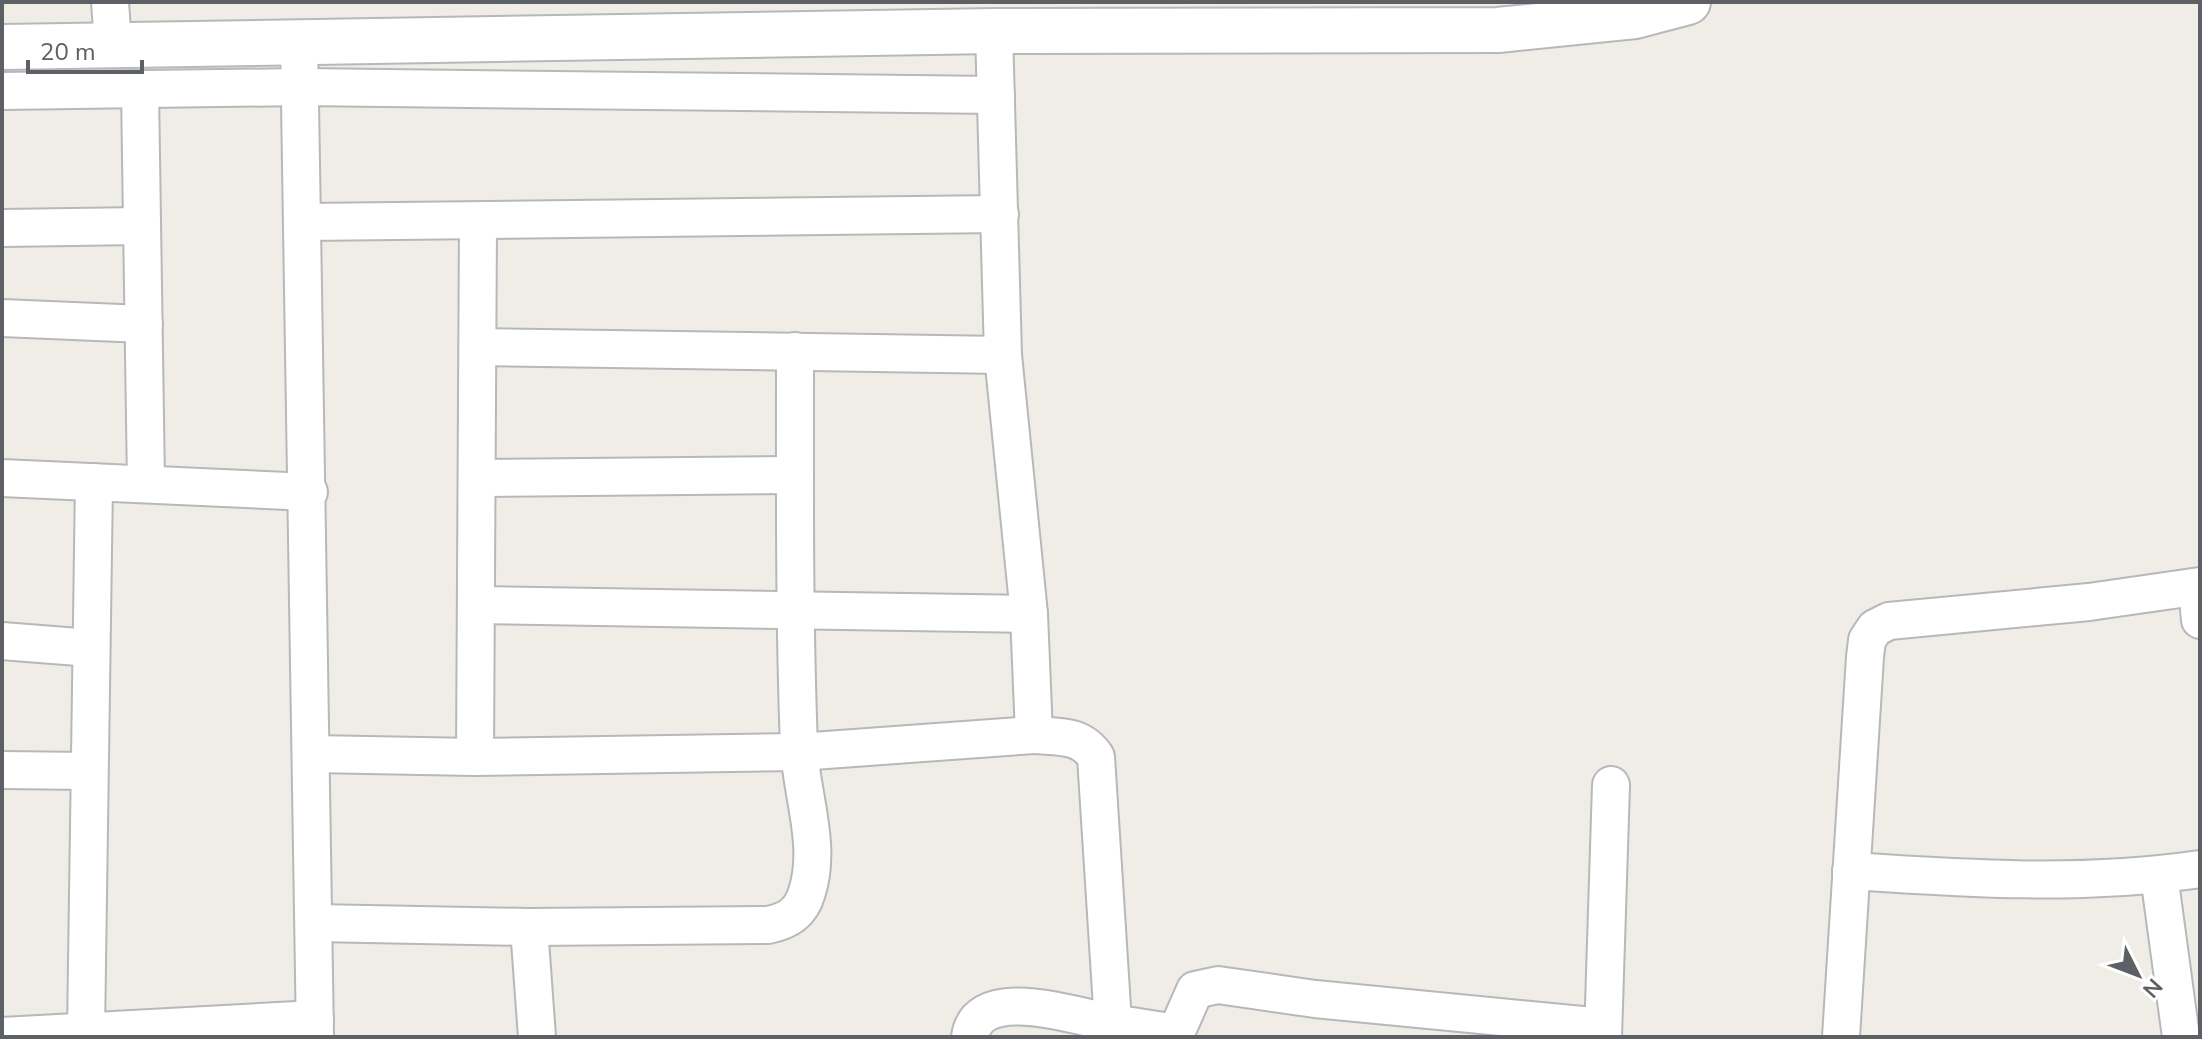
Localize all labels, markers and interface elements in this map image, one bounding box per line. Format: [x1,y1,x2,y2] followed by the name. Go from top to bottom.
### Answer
[28,24,142,74] scale bar
[40,36,96,68] text: 20 m
[2098,935,2178,1015] north arrow
[2135,972,2169,1004] text: N

